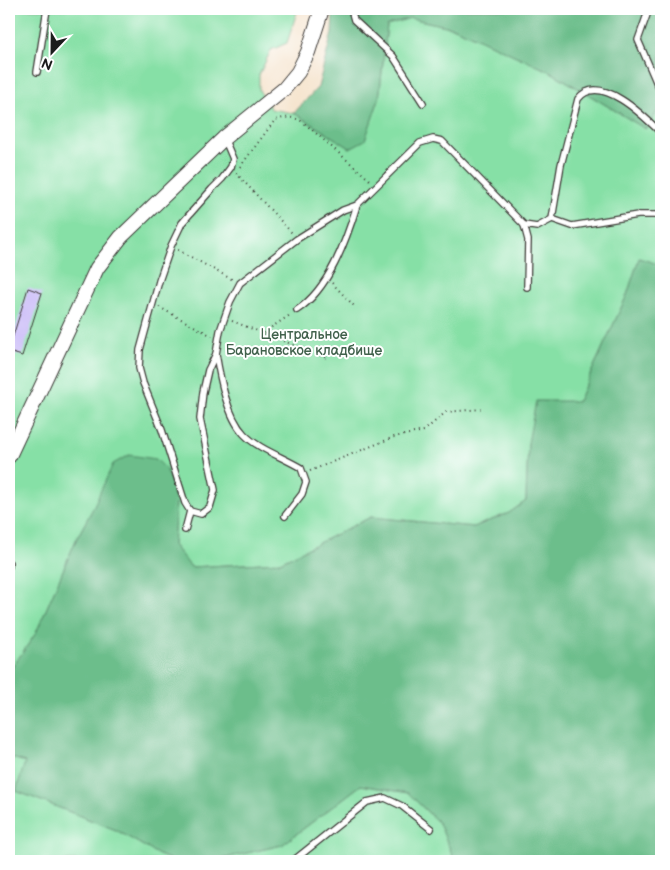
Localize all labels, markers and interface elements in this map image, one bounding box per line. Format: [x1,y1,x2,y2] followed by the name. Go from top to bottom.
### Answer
[28,28,78,78] north arrow
[39,54,55,73] text: N
[226,326,383,359] park label: Центральное Барановское кладбище

